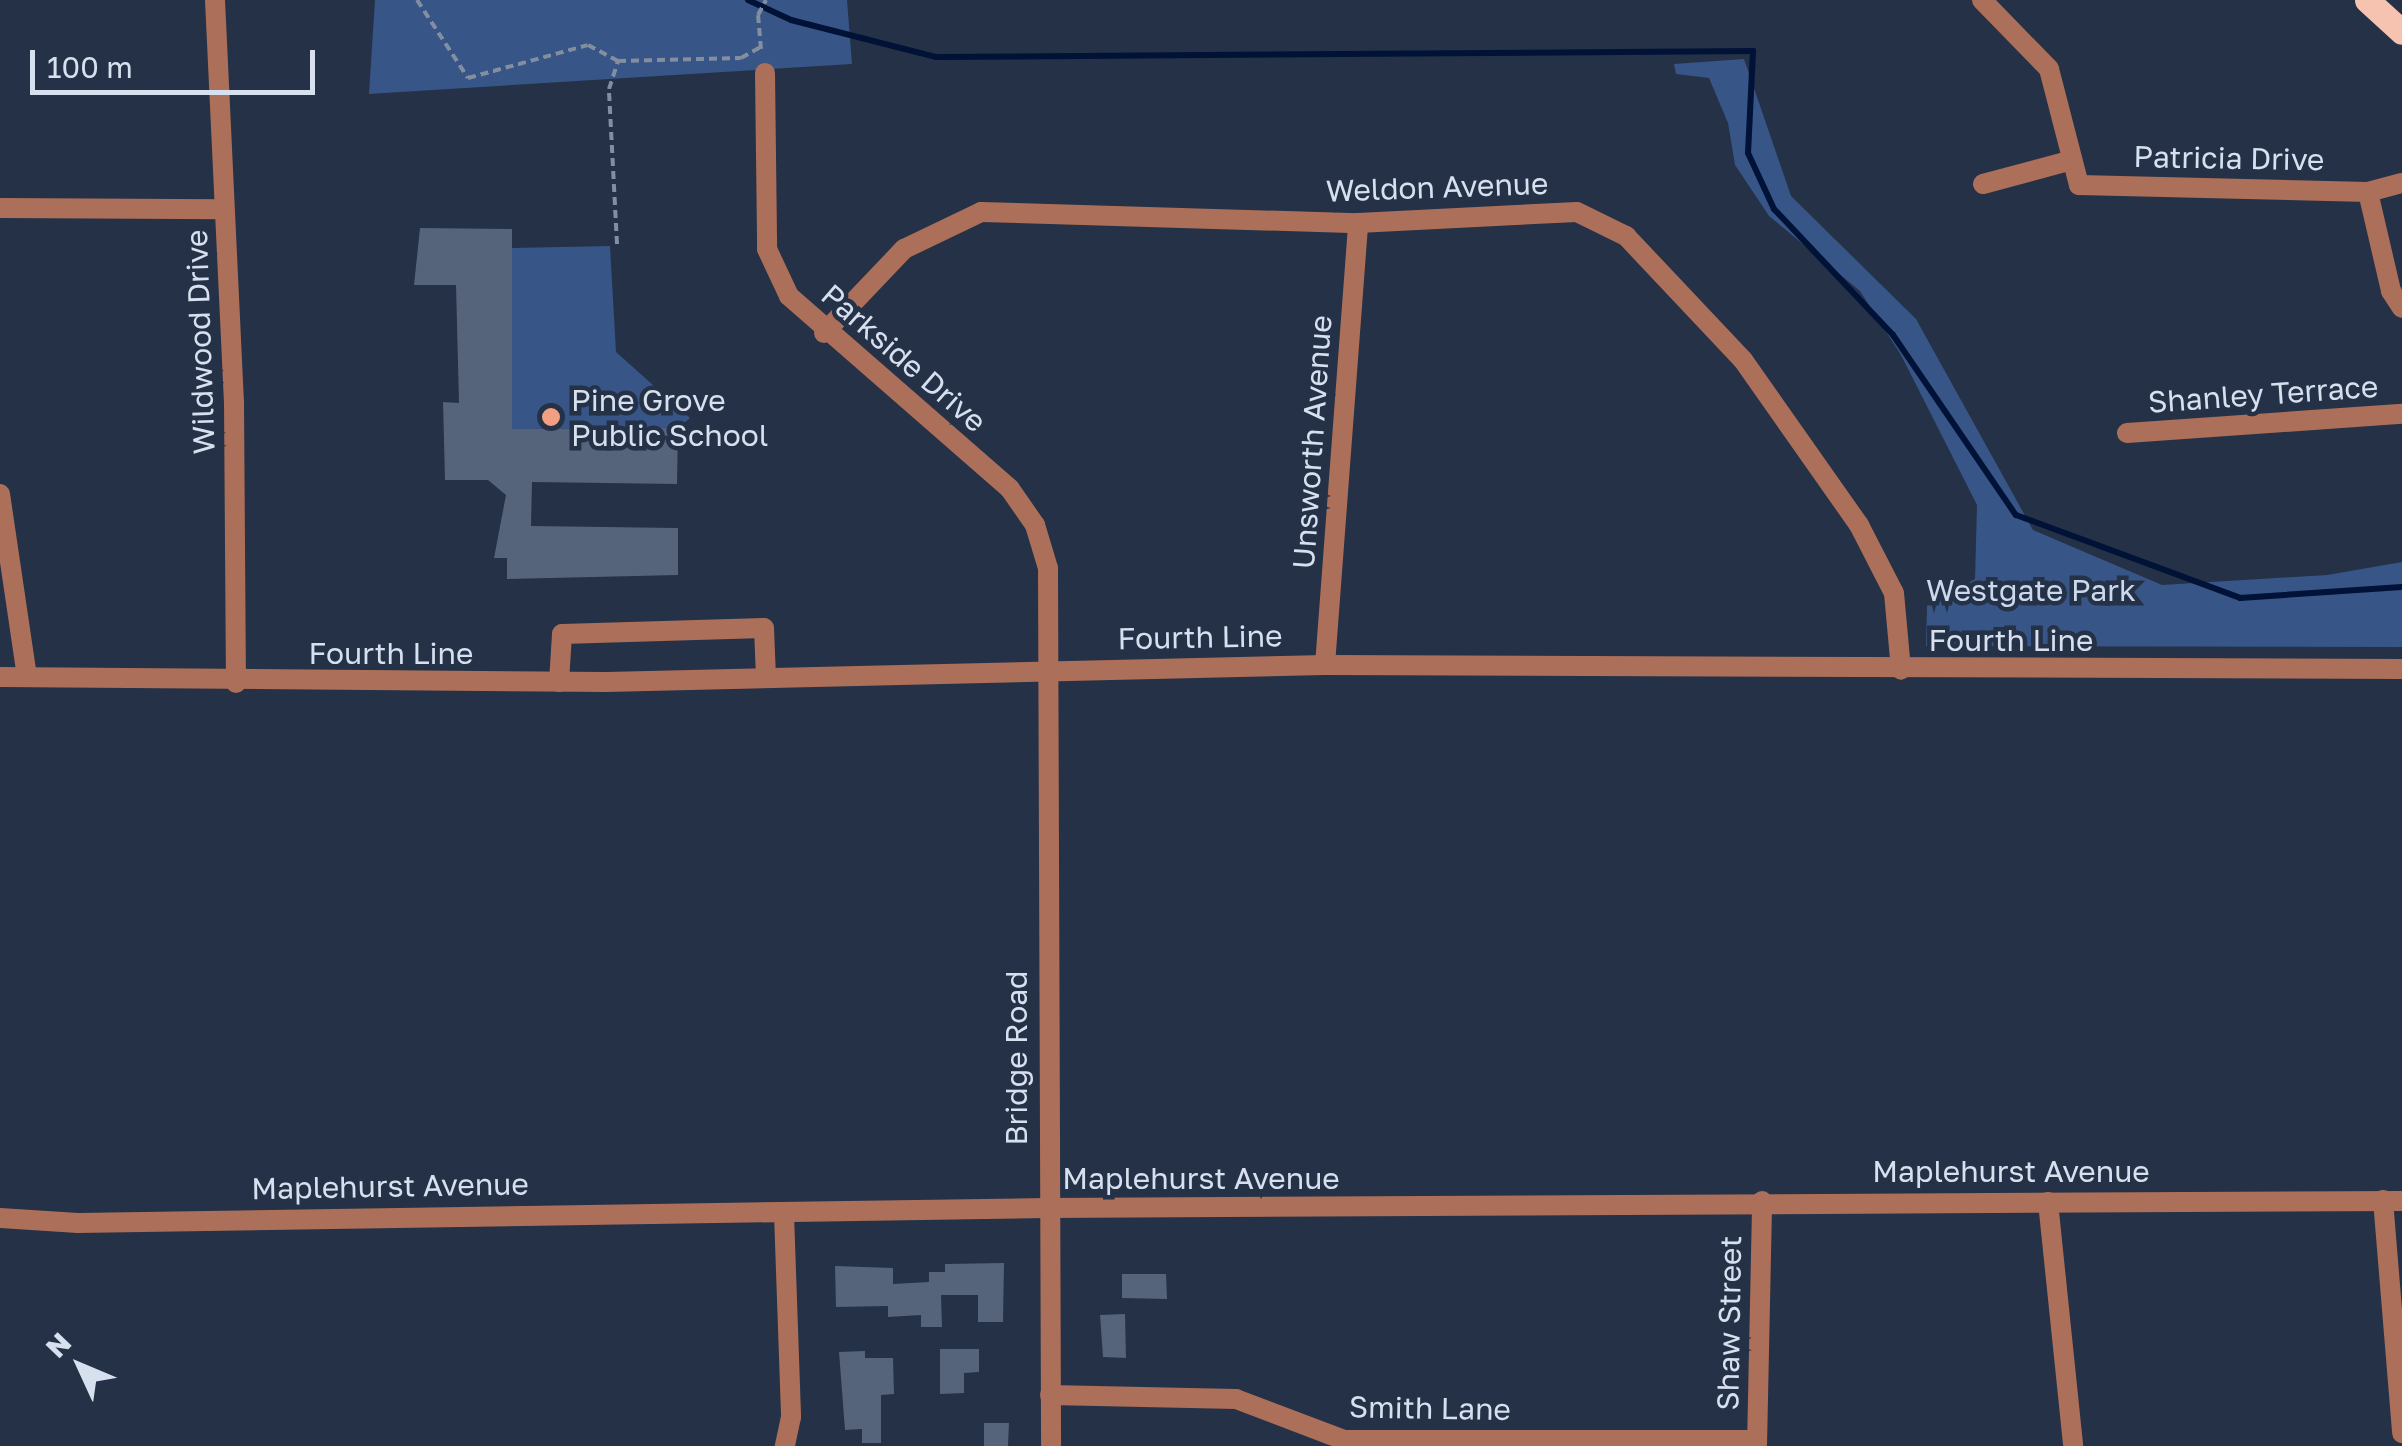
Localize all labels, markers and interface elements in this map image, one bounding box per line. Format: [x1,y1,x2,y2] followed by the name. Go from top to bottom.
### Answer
[35,30,320,92] scale bar
[47,49,133,85] text: 100 m
[2133,138,2325,178] street label: Patricia Drive
[1325,165,1549,209] street label: Weldon Avenue
[178,229,222,455] street label: Wildwood Drive
[814,277,994,439] street label: Parkside Drive
[1285,314,1339,570] street label: Unsworth Avenue
[2147,368,2379,420] street label: Shanley Terrace
[571,382,768,452] place label: Pine Grove Public School
[540,406,562,428] marker: Pine Grove Public School
[1926,572,2136,608] park label: Westgate Park
[1117,618,1283,656] street label: Fourth Line
[1929,622,2093,658] street label: Fourth Line
[309,635,473,671] street label: Fourth Line
[998,970,1034,1146] street label: Bridge Road
[1872,1153,2150,1189] street label: Maplehurst Avenue
[1062,1160,1340,1196] street label: Maplehurst Avenue
[251,1166,529,1206] street label: Maplehurst Avenue
[1709,1235,1749,1411] street label: Shaw Street
[30,1316,130,1416] north arrow
[39,1326,77,1364] text: N
[1349,1389,1511,1427] street label: Smith Lane

